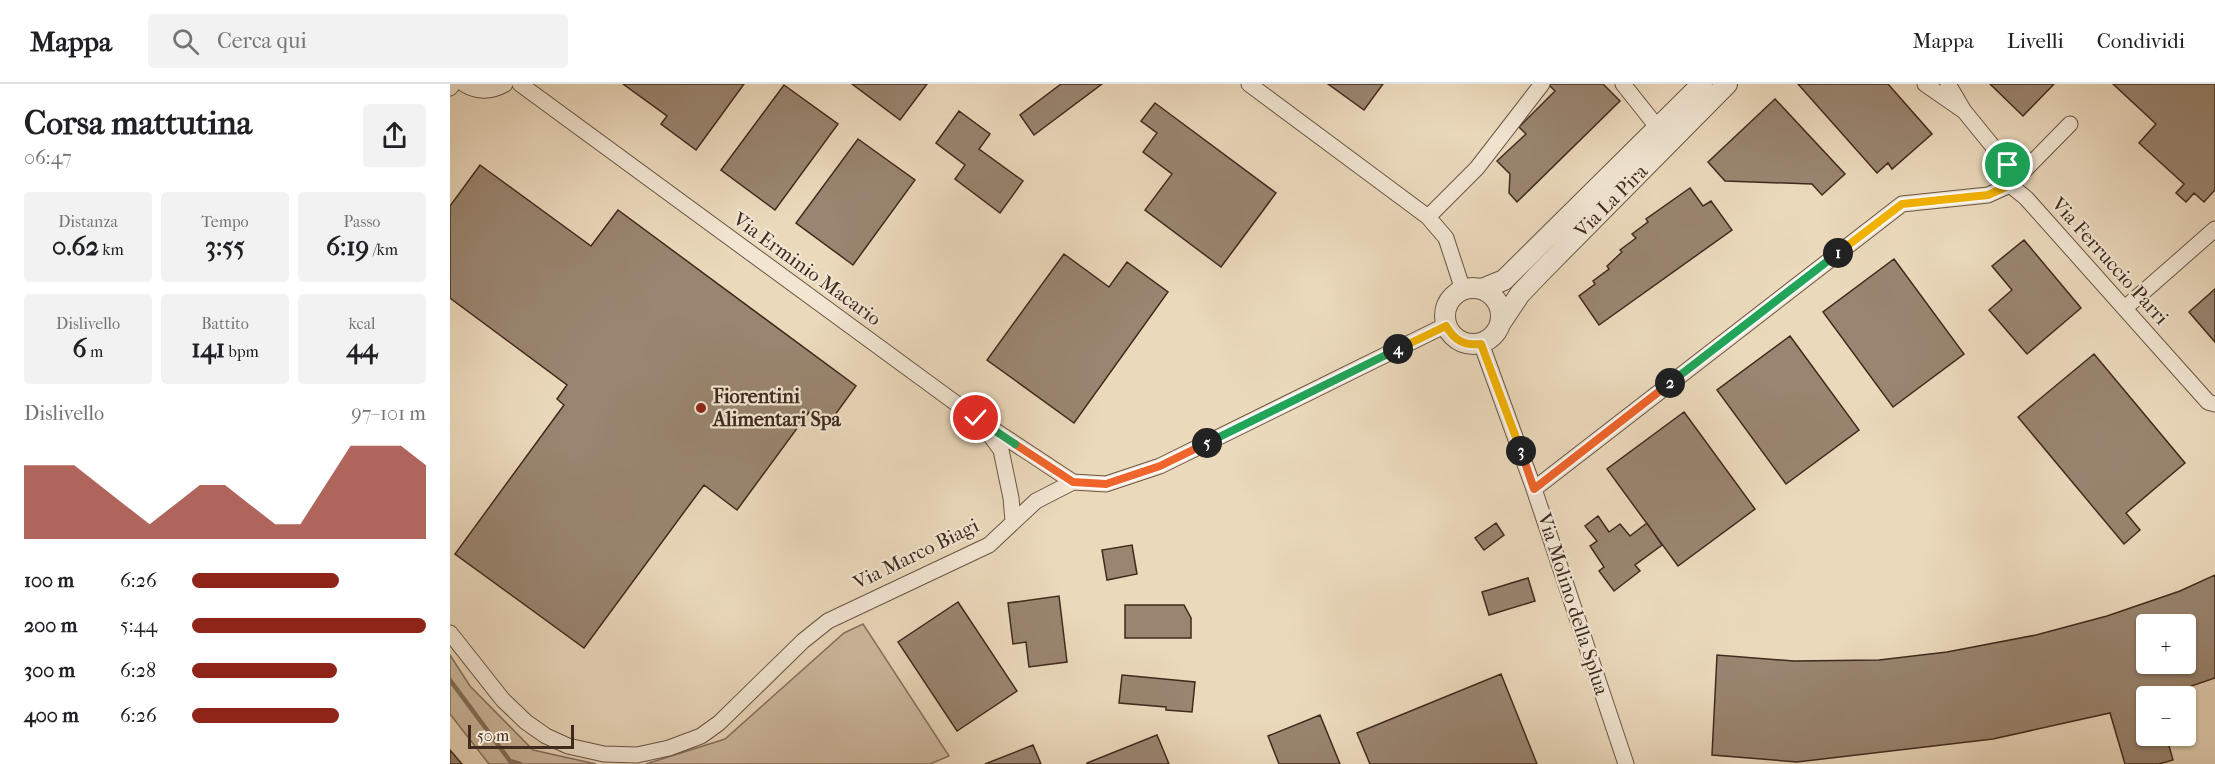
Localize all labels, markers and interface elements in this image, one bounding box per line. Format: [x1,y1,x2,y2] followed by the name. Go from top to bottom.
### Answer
[148,14,568,68] search box
[30,25,112,58] text: Mappa
[169,25,202,58] icon: search
[217,28,307,54] text: Cerca qui
[1913,29,1974,53] text: Mappa
[2007,29,2064,53] text: Livelli
[2097,29,2185,53] text: Condividi
[24,104,252,143] text: Corsa mattutina
[363,104,426,167] button: share
[1982,139,2033,190] pin
[24,146,72,169] text: 06:47
[1991,148,2024,181] icon: arrive
[1569,159,1653,243] street label: Via La Pira
[2046,192,2173,329] street label: Via Ferruccio Parri
[728,207,886,330] street label: Via Erminio Macario
[58,212,118,231] text: Distanza
[201,212,249,231] text: Tempo
[344,212,380,231] text: Passo
[52,231,99,262] text: 0.62
[205,231,245,262] text: 3:55
[326,231,369,262] text: 6:19
[1823,238,1853,268] pin: 1
[99,240,124,259] text: km
[369,240,398,259] text: /km
[1835,243,1841,262] text: 1
[56,314,120,333] text: Dislivello
[201,314,249,333] text: Battito
[349,314,375,333] text: kcal
[73,333,87,364] text: 6
[191,333,225,364] text: 141
[347,333,377,364] text: 44
[1383,334,1413,364] pin: 4
[1393,339,1403,358] text: 4
[87,342,103,361] text: m
[225,342,259,361] text: bpm
[1655,368,1685,398] pin: 2
[1666,373,1674,392] text: 2
[711,385,842,431] place label: Fiorentini Alimentari Spa
[950,392,1001,443] pin
[694,401,708,415] marker: Fiorentini Alimentari Spa
[959,401,992,434] icon: check
[24,402,104,425] text: Dislivello
[351,402,426,425] text: 97–101 m
[1192,428,1222,458] pin: 5
[1204,433,1210,452] text: 5
[1506,436,1536,466] pin: 3
[1518,441,1524,460] text: 3
[1532,509,1614,699] street label: Via Molino della Splua
[849,514,982,595] street label: Via Marco Biagi
[24,569,74,592] text: 100 m
[120,569,157,592] text: 6:26
[24,614,77,637] text: 200 m
[120,614,157,637] text: 5:44
[2136,614,2196,746] map controls
[2136,614,2196,674] button: +
[24,659,75,682] text: 300 m
[120,659,156,682] text: 6:28
[2136,686,2196,746] button: −
[24,704,79,727] text: 400 m
[120,704,157,727] text: 6:26
[468,722,574,750] scale bar
[477,726,509,745] text: 50 m

